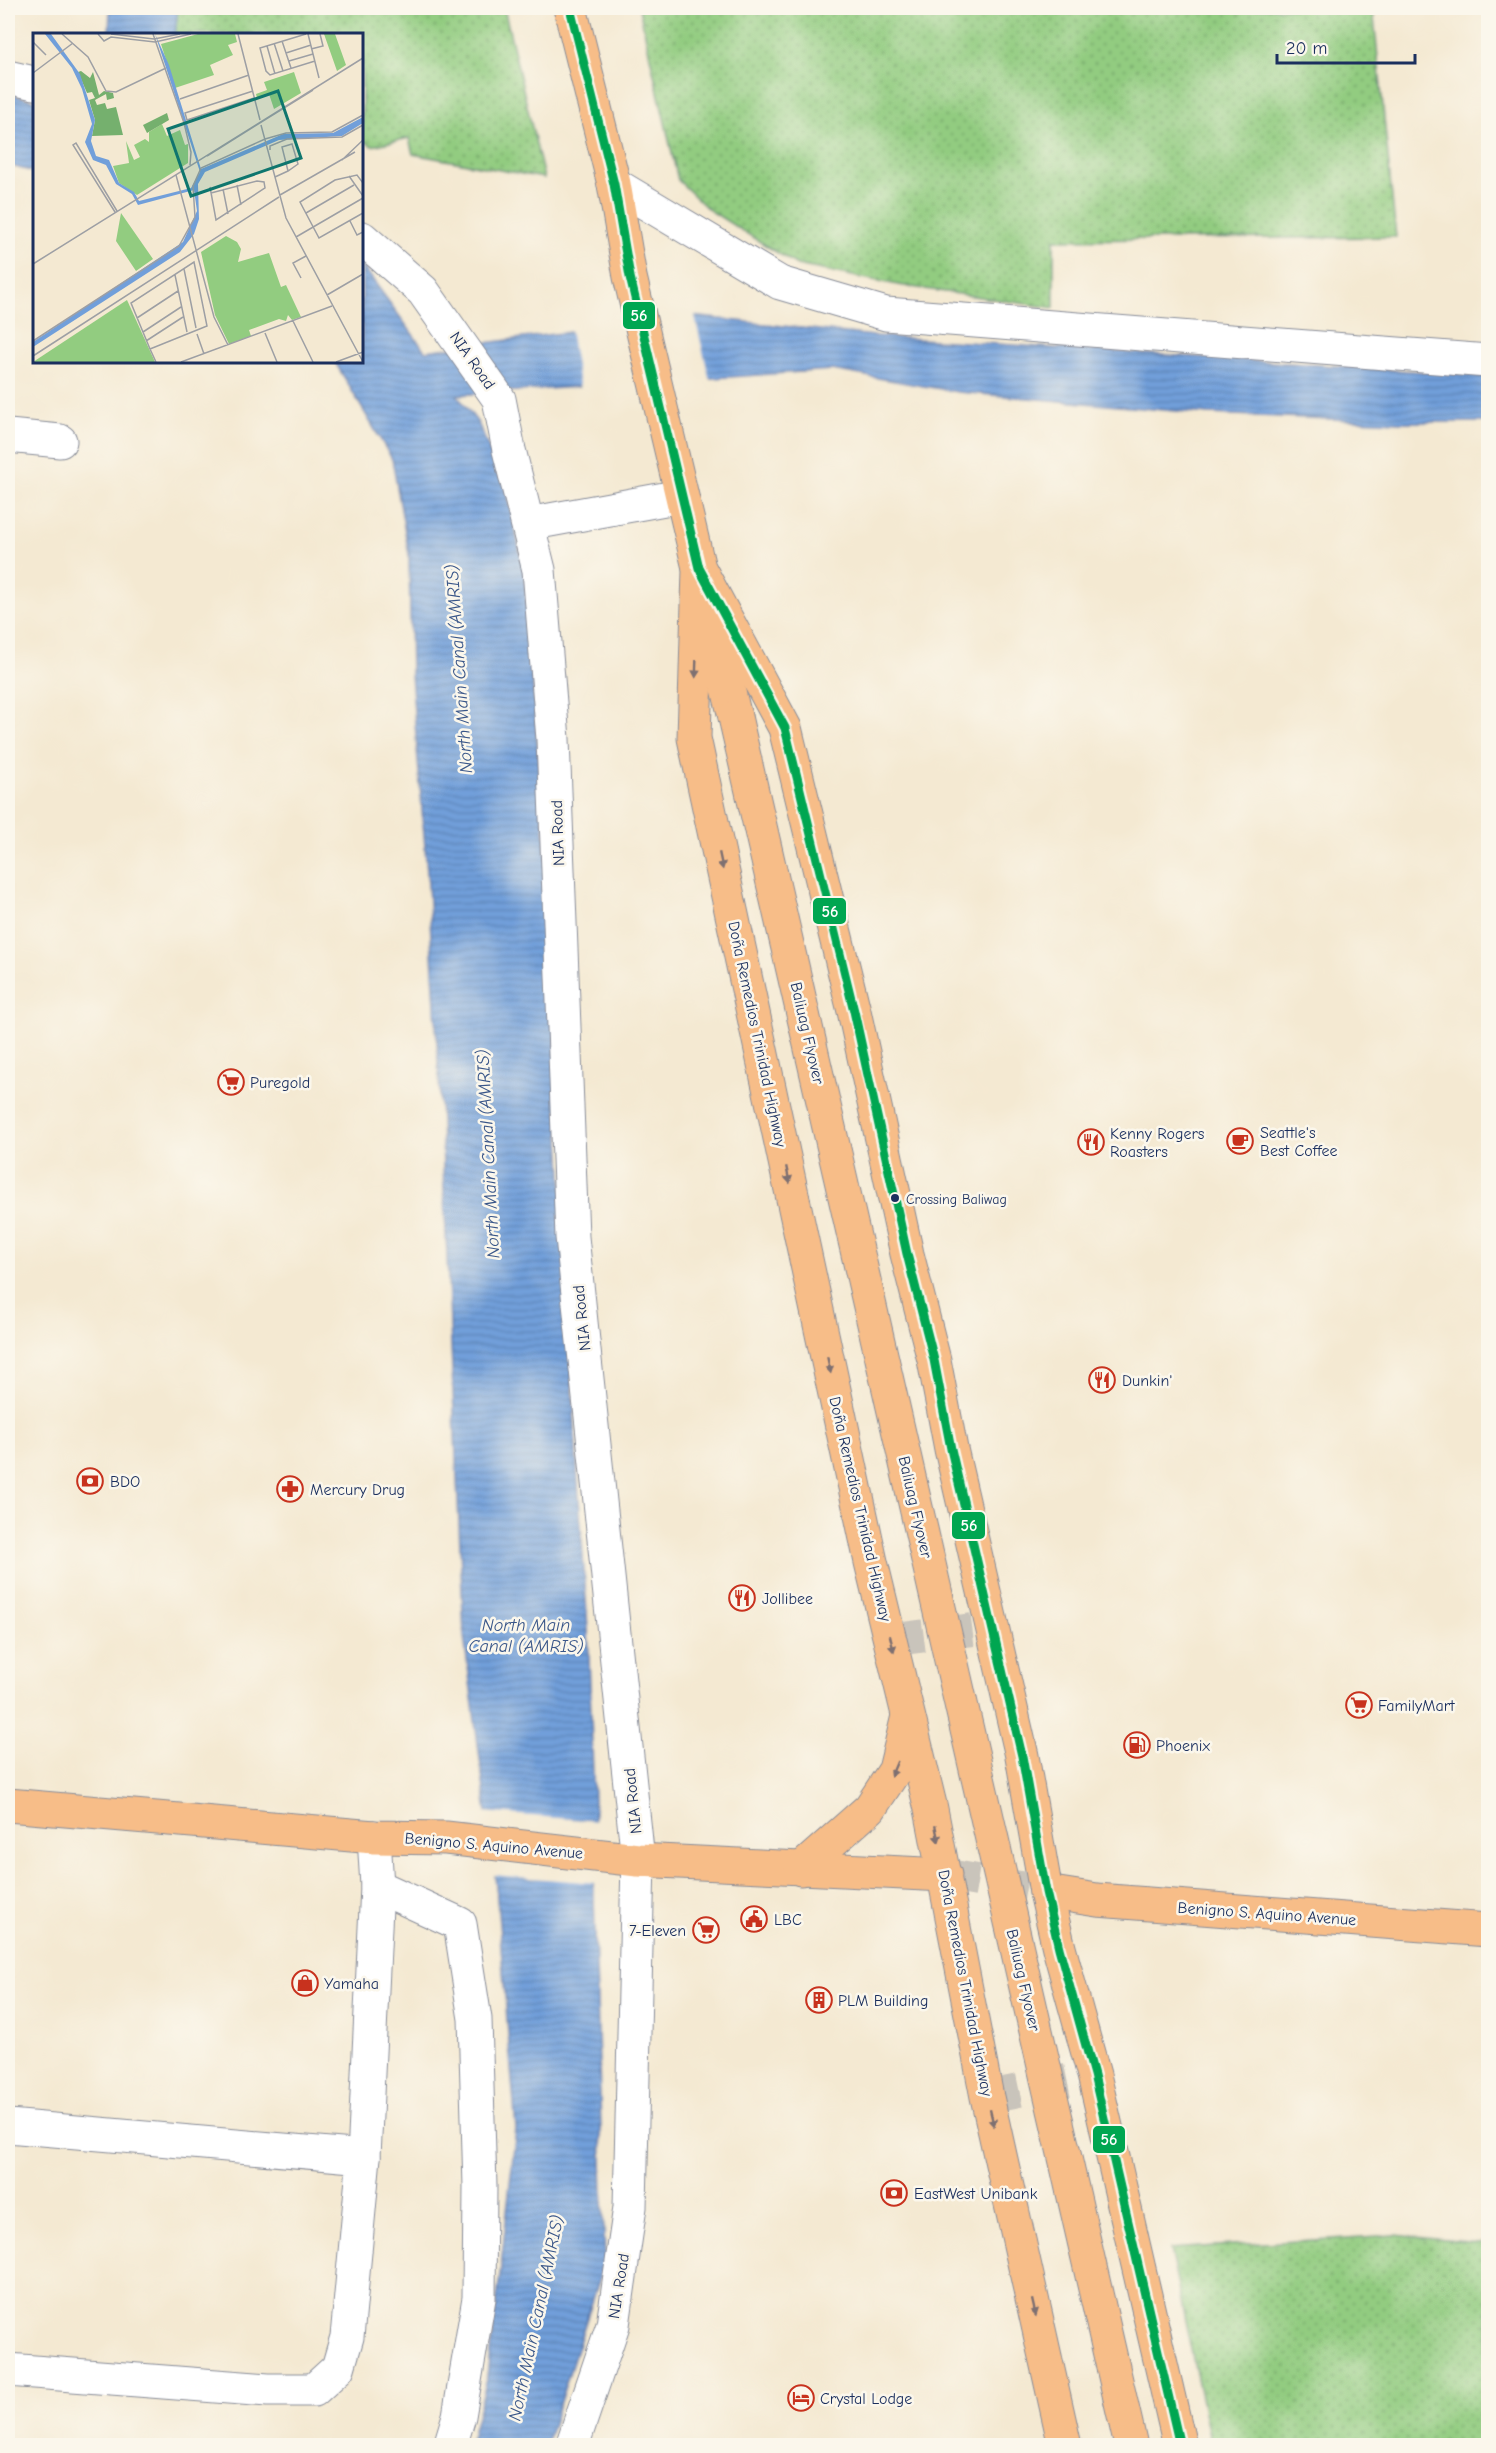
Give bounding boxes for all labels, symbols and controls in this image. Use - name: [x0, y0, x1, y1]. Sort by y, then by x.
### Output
- scale bar: [1277, 27, 1415, 65]
- inset map: [33, 33, 363, 363]
- text: 20 m: [1286, 38, 1327, 59]
- line badge: 56: [622, 301, 656, 330]
- text: 56: [631, 307, 647, 325]
- street label: NIA Road: [446, 328, 498, 393]
- water label: North Main Canal (AMRIS): [442, 564, 477, 774]
- one-way arrow: [692, 659, 701, 678]
- street label: NIA Road: [548, 800, 568, 866]
- one-way arrow: [717, 851, 726, 870]
- line badge: 56: [812, 897, 847, 925]
- text: 56: [822, 903, 838, 921]
- street label: Doña Remedios Trinidad Highway: [724, 920, 790, 1150]
- street label: Baliuag Flyover: [787, 980, 828, 1087]
- water label: North Main Canal (AMRIS): [473, 1049, 504, 1259]
- supermarket icon: Puregold: [216, 1067, 246, 1097]
- place label: Puregold: [250, 1074, 310, 1092]
- place label: Seattle's Best Coffee: [1260, 1124, 1337, 1160]
- place label: Kenny Rogers Roasters: [1110, 1125, 1205, 1161]
- cafe icon: Seattle's Best Coffee: [1225, 1126, 1255, 1156]
- restaurant icon: Kenny Rogers Roasters: [1076, 1127, 1106, 1157]
- one-way arrow: [784, 1165, 793, 1184]
- place label: Crossing Baliwag: [906, 1191, 1007, 1208]
- marker: Crossing Baliwag: [889, 1192, 901, 1204]
- street label: NIA Road: [570, 1284, 594, 1352]
- one-way arrow: [824, 1356, 834, 1375]
- restaurant icon: Dunkin': [1087, 1365, 1117, 1395]
- place label: Dunkin': [1122, 1372, 1172, 1390]
- street label: Doña Remedios Trinidad Highway: [825, 1395, 895, 1624]
- street label: Baliuag Flyover: [895, 1454, 936, 1561]
- bank icon: BDO: [75, 1466, 105, 1496]
- place label: BDO: [110, 1473, 140, 1491]
- pharmacy icon: Mercury Drug: [275, 1474, 305, 1504]
- place label: Mercury Drug: [310, 1481, 405, 1499]
- line badge: 56: [951, 1511, 986, 1540]
- text: 56: [961, 1517, 977, 1535]
- restaurant icon: Jollibee: [727, 1583, 757, 1613]
- place label: Jollibee: [762, 1590, 813, 1608]
- water label: North Main Canal (AMRIS): [468, 1615, 584, 1657]
- one-way arrow: [887, 1635, 897, 1654]
- supermarket icon: FamilyMart: [1344, 1690, 1374, 1720]
- place label: FamilyMart: [1378, 1697, 1455, 1715]
- fuel station icon: Phoenix: [1122, 1730, 1152, 1760]
- place label: Phoenix: [1156, 1737, 1210, 1755]
- one-way arrow: [889, 1761, 899, 1779]
- street label: NIA Road: [621, 1767, 645, 1835]
- one-way arrow: [932, 1825, 942, 1844]
- street label: Benigno S. Aquino Avenue: [404, 1829, 584, 1863]
- street label: Doña Remedios Trinidad Highway: [934, 1868, 996, 2099]
- street label: Benigno S. Aquino Avenue: [1177, 1899, 1357, 1929]
- public building icon: LBC: [739, 1904, 769, 1934]
- place label: LBC: [774, 1911, 802, 1929]
- supermarket icon: 7-Eleven: [691, 1915, 721, 1945]
- place label: 7-Eleven: [629, 1922, 686, 1940]
- street label: Baliuag Flyover: [1003, 1927, 1044, 2034]
- shop icon: Yamaha: [290, 1968, 320, 1998]
- place label: Yamaha: [324, 1975, 379, 1993]
- building icon: PLM Building: [804, 1985, 834, 2015]
- place label: PLM Building: [838, 1992, 928, 2010]
- one-way arrow: [988, 2109, 997, 2128]
- line badge: 56: [1092, 2125, 1126, 2154]
- text: 56: [1101, 2131, 1117, 2149]
- bank icon: EastWest Unibank: [879, 2178, 909, 2208]
- place label: EastWest Unibank: [914, 2185, 1038, 2203]
- water label: North Main Canal (AMRIS): [504, 2213, 569, 2423]
- street label: NIA Road: [605, 2252, 633, 2320]
- one-way arrow: [1030, 2299, 1040, 2317]
- hotel icon: Crystal Lodge: [786, 2383, 816, 2413]
- place label: Crystal Lodge: [820, 2390, 912, 2408]

